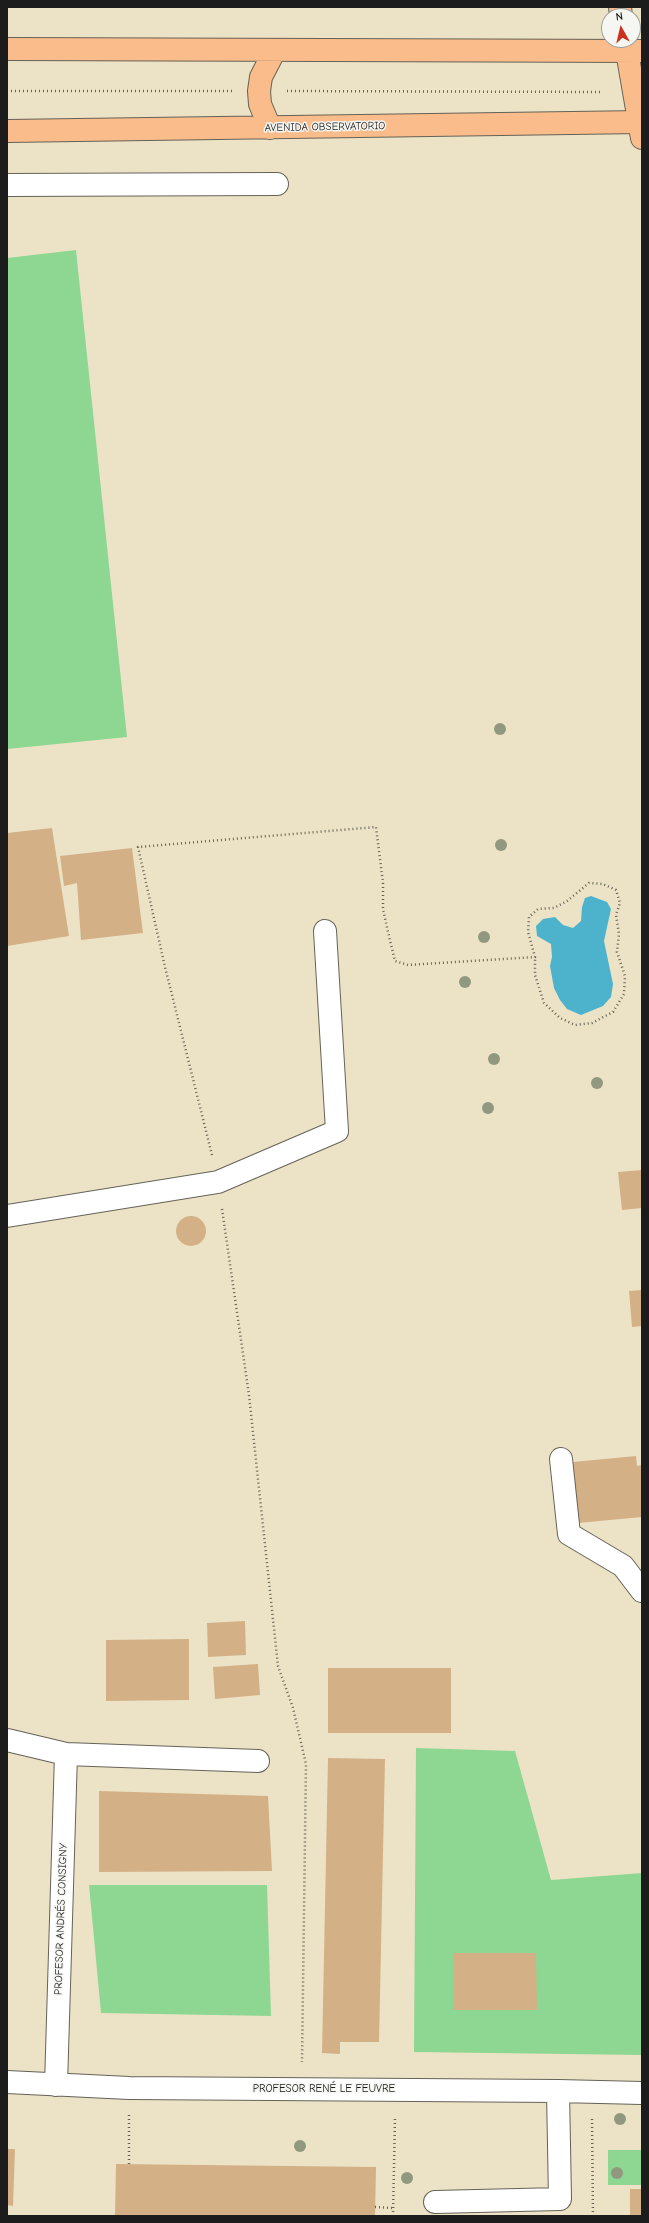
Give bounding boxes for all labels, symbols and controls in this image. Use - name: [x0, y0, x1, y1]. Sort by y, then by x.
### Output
- north arrow: [601, 8, 641, 48]
- text: N: [615, 10, 624, 24]
- street label: AVENIDA OBSERVATORIO: [265, 119, 385, 135]
- street label: PROFESOR ANDRÉS CONSIGNY: [52, 1843, 70, 1995]
- street label: PROFESOR RENÉ LE FEUVRE: [253, 2082, 395, 2096]

